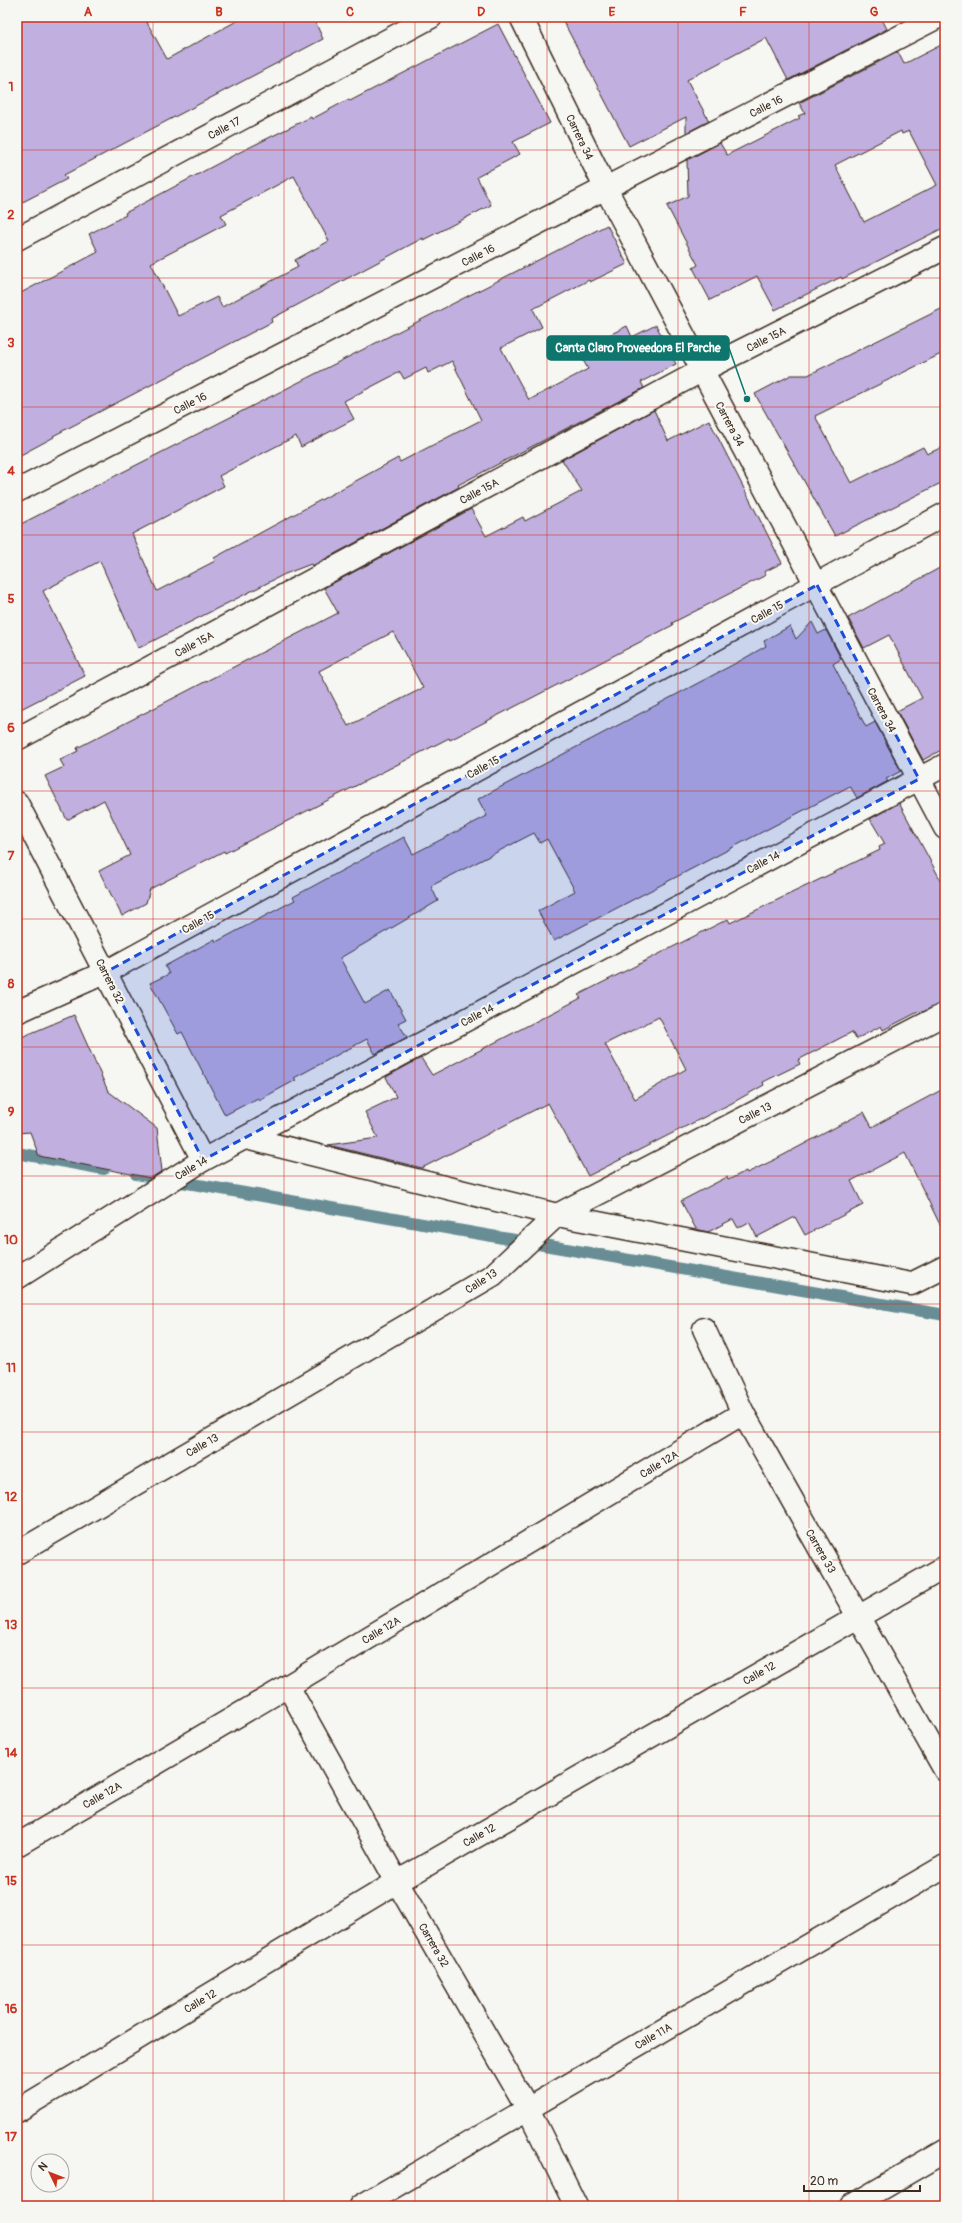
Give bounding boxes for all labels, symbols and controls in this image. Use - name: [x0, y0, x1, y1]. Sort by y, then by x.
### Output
- text: A: [84, 4, 93, 20]
- text: B: [215, 4, 223, 20]
- text: C: [346, 4, 354, 20]
- text: D: [477, 4, 485, 20]
- text: E: [609, 4, 616, 20]
- text: F: [739, 4, 747, 20]
- text: G: [870, 4, 879, 20]
- text: 1: [8, 79, 14, 95]
- street label: Calle 16: [747, 93, 785, 120]
- street label: Carrera 34: [563, 112, 596, 163]
- street label: Calle 17: [206, 114, 243, 142]
- text: 2: [7, 207, 15, 223]
- street label: Calle 16: [459, 242, 497, 269]
- street label: Calle 15A: [744, 324, 788, 355]
- text: 3: [7, 335, 15, 351]
- callout: Canta Claro Proveedora El Parche: [547, 336, 729, 360]
- text: Canta Claro Proveedora El Parche: [555, 341, 722, 356]
- street label: Calle 16: [171, 390, 209, 417]
- street label: Carrera 34: [712, 400, 747, 449]
- text: 4: [7, 463, 15, 479]
- street label: Calle 15A: [457, 476, 501, 507]
- text: 5: [7, 591, 15, 607]
- street label: Calle 15: [749, 598, 786, 627]
- street label: Calle 15A: [172, 629, 216, 660]
- street label: Carrera 34: [864, 686, 899, 735]
- text: 6: [7, 720, 15, 736]
- street label: Calle 15: [465, 753, 502, 782]
- text: 7: [8, 848, 15, 864]
- street label: Calle 14: [744, 848, 783, 877]
- street label: Calle 15: [180, 908, 217, 937]
- street label: Carrera 32: [93, 957, 126, 1006]
- text: 8: [8, 976, 15, 992]
- street label: Calle 14: [458, 1001, 497, 1030]
- street label: Calle 13: [737, 1100, 774, 1127]
- text: 9: [8, 1104, 15, 1120]
- street label: Calle 14: [173, 1153, 210, 1183]
- text: 10: [4, 1232, 18, 1248]
- street label: Calle 13: [463, 1266, 500, 1297]
- text: 11: [6, 1360, 16, 1376]
- street label: Calle 13: [184, 1431, 221, 1460]
- street label: Calle 12A: [638, 1448, 681, 1481]
- text: 12: [5, 1489, 17, 1505]
- street label: Carrera 33: [803, 1527, 838, 1576]
- street label: Calle 12A: [360, 1614, 403, 1647]
- text: 13: [5, 1617, 17, 1633]
- street label: Calle 12: [741, 1659, 778, 1688]
- text: 14: [5, 1745, 18, 1761]
- street label: Calle 12A: [81, 1779, 124, 1812]
- street label: Calle 12: [461, 1821, 498, 1850]
- text: 15: [5, 1873, 17, 1889]
- street label: Carrera 32: [416, 1921, 451, 1970]
- street label: Calle 12: [182, 1987, 219, 2016]
- text: 16: [5, 2001, 18, 2017]
- street label: Calle 11A: [632, 2021, 674, 2052]
- text: 17: [5, 2129, 17, 2145]
- north arrow: [30, 2153, 70, 2193]
- text: N: [36, 2159, 51, 2174]
- scale bar: [804, 2167, 920, 2193]
- text: 20 m: [810, 2174, 839, 2189]

